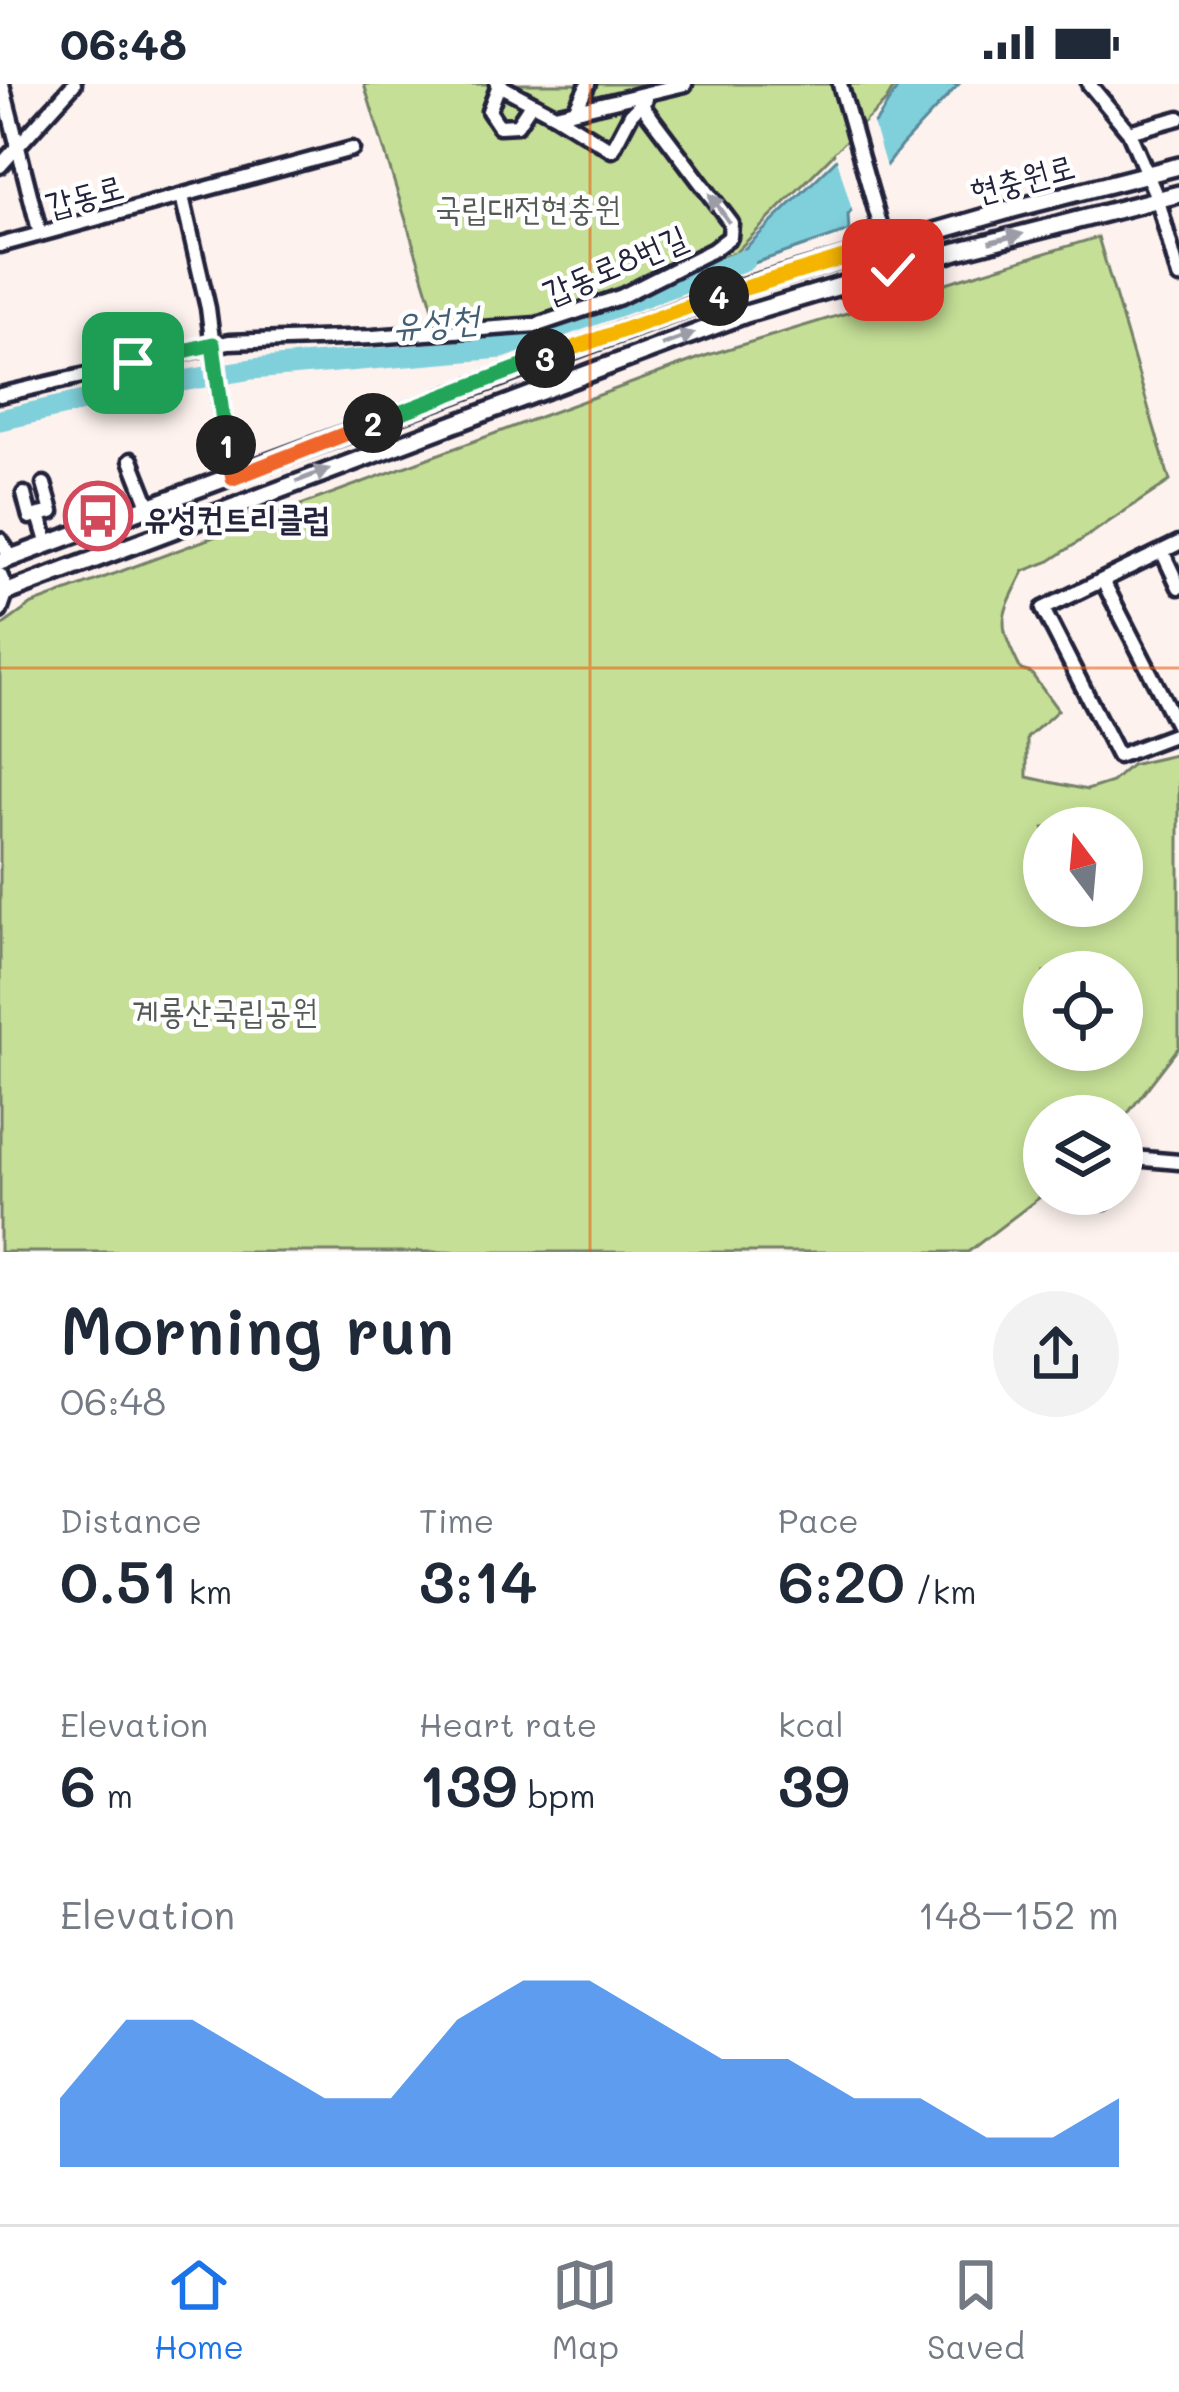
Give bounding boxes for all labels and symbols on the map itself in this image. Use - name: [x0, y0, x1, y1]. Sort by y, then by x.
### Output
- street label: 현충원로: [965, 142, 1079, 212]
- street label: 갑동로: [40, 163, 128, 225]
- park label: 국립대전현충원: [435, 185, 621, 228]
- one-way arrow: [708, 192, 731, 224]
- street label: 갑동로8번길: [535, 213, 693, 313]
- pin: [842, 219, 944, 321]
- one-way arrow: [987, 228, 1024, 247]
- pin: 4: [689, 266, 749, 326]
- water label: 유성천: [390, 293, 483, 347]
- pin: [82, 312, 184, 414]
- pin: 3: [515, 328, 575, 388]
- one-way arrow: [661, 329, 697, 347]
- pin: 2: [343, 393, 403, 453]
- pin: 1: [196, 415, 256, 475]
- one-way arrow: [295, 464, 331, 483]
- bus stop icon: 유성컨트리클럽: [63, 481, 133, 551]
- place label: 유성컨트리클럽: [144, 495, 330, 538]
- north arrow: [1023, 807, 1143, 927]
- park label: 계룡산국립공원: [132, 988, 318, 1031]

